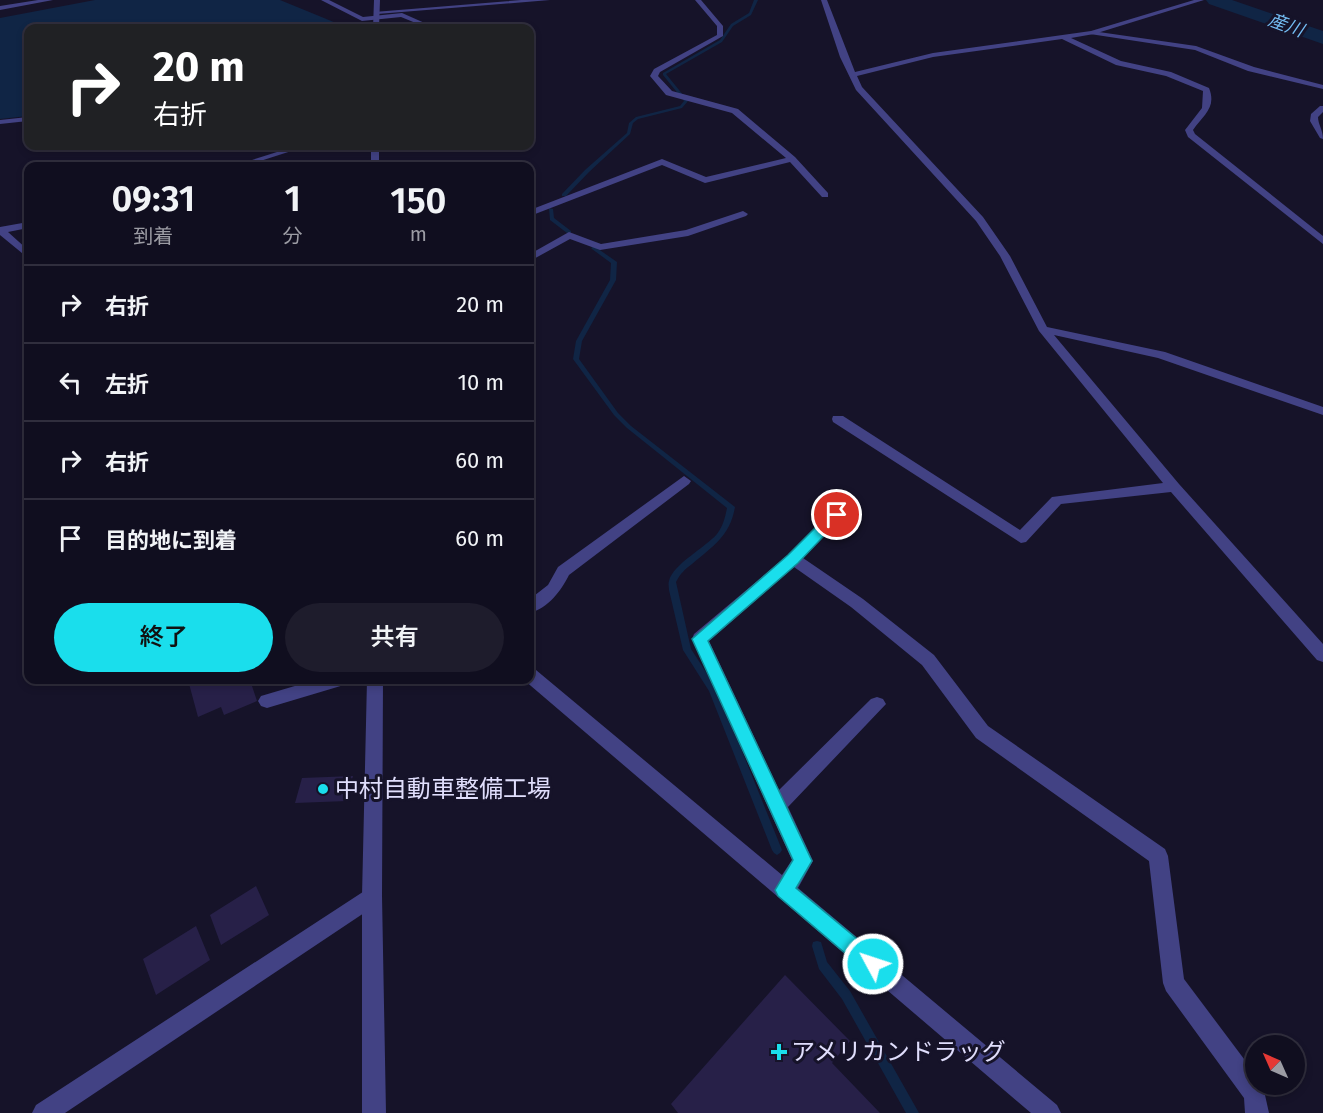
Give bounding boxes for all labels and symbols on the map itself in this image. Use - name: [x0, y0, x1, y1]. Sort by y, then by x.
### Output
- water label: 産川: [1265, 9, 1309, 42]
- pin: [811, 489, 862, 540]
- place label: 中村自動車整備工場: [335, 775, 551, 803]
- marker: 中村自動車整備工場: [316, 782, 330, 796]
- position arrow: [841, 932, 905, 996]
- north arrow: [1245, 1035, 1305, 1095]
- place label: アメリカンドラッグ: [791, 1038, 1006, 1066]
- marker: アメリカンドラッグ: [772, 1045, 786, 1059]

